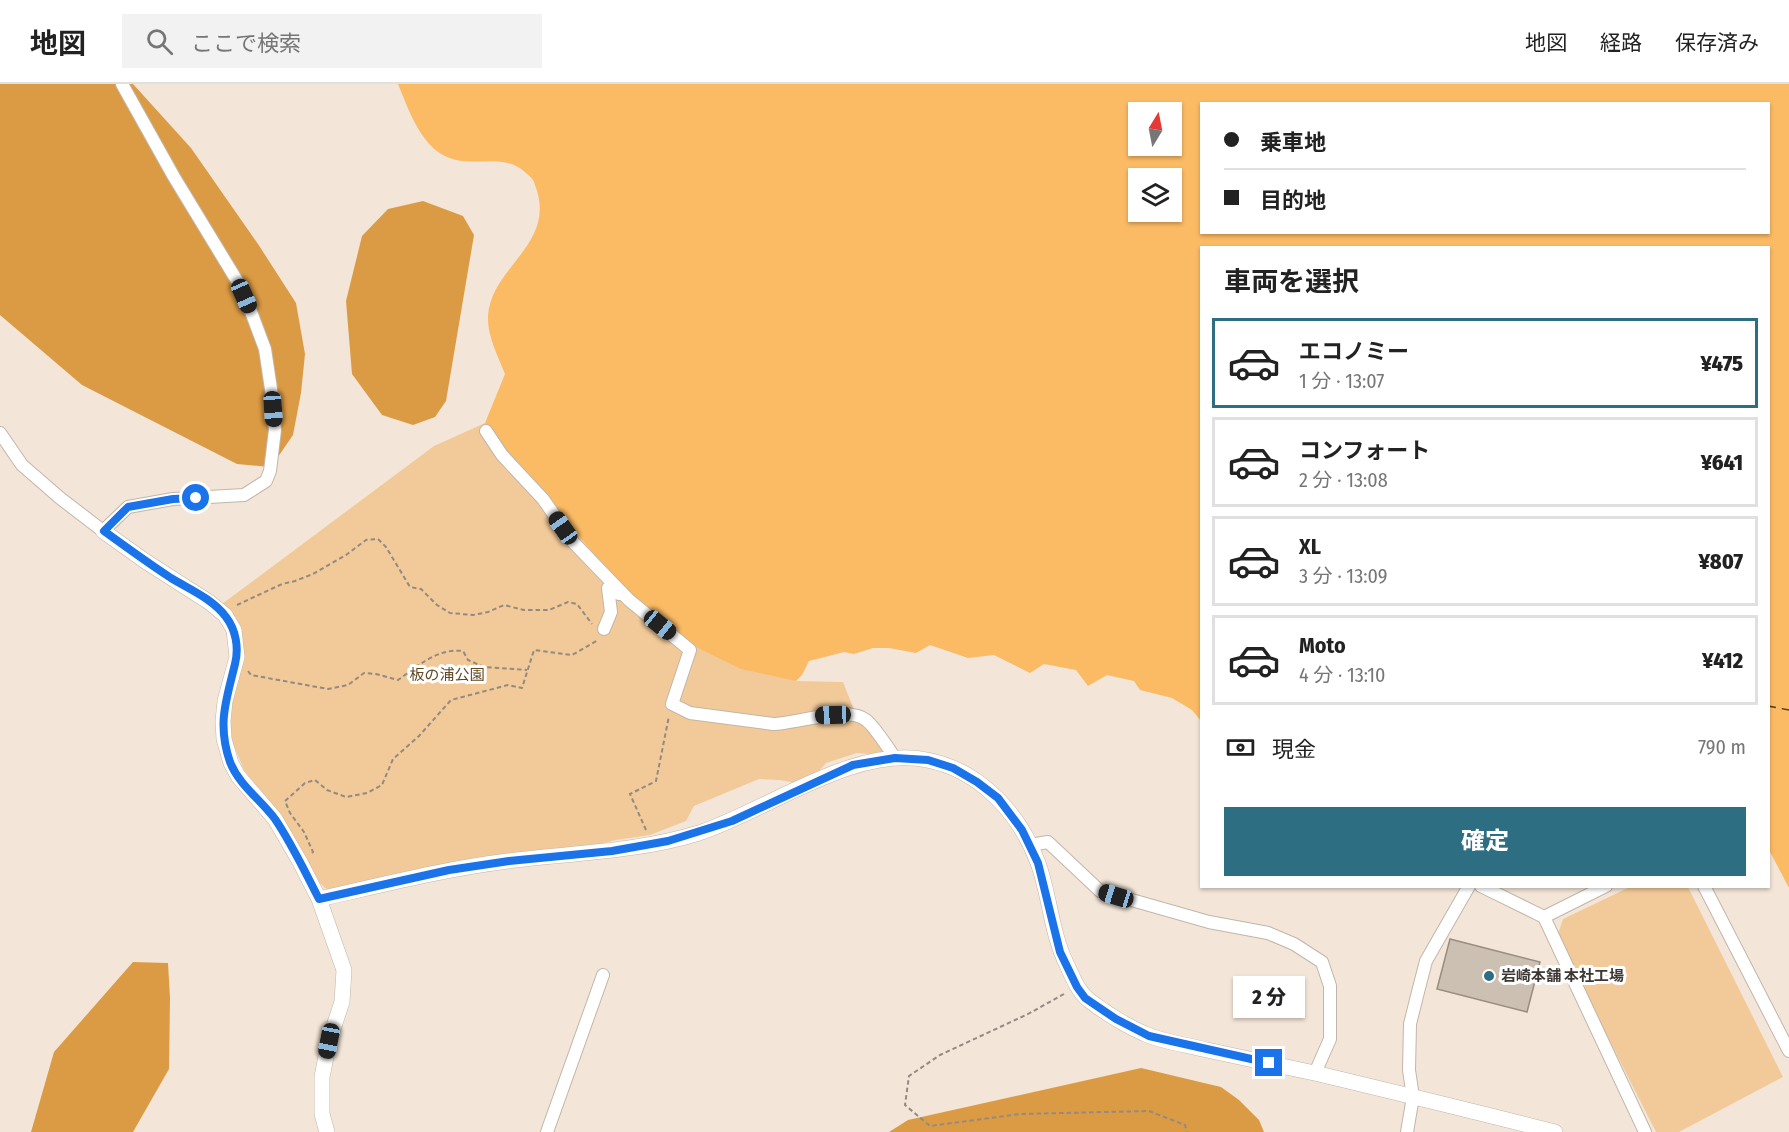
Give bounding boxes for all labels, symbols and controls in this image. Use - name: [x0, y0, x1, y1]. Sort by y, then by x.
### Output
- search box: [122, 14, 542, 68]
- icon: search: [143, 25, 176, 58]
- text: 地図: [30, 27, 86, 60]
- text: ここで検索: [191, 30, 301, 57]
- text: 地図: [1525, 30, 1567, 56]
- text: 経路: [1600, 30, 1642, 56]
- text: 保存済み: [1675, 30, 1759, 56]
- north arrow: [1128, 102, 1182, 156]
- map controls: [1128, 102, 1182, 222]
- text: 乗車地: [1260, 129, 1326, 156]
- button: layers: [1128, 168, 1182, 222]
- text: 目的地: [1260, 187, 1326, 214]
- text: 車両を選択: [1224, 266, 1359, 298]
- car: [228, 276, 260, 316]
- icon: car: [1227, 336, 1281, 390]
- text: エコノミー: [1299, 338, 1409, 365]
- text: ¥475: [1700, 350, 1743, 377]
- text: 1 分 · 13:07: [1299, 369, 1384, 393]
- car: [263, 390, 283, 428]
- icon: car: [1227, 435, 1281, 489]
- text: コンフォート: [1299, 437, 1430, 464]
- text: ¥641: [1701, 449, 1743, 476]
- text: 2 分 · 13:08: [1299, 468, 1388, 492]
- route start: [182, 484, 209, 511]
- car: [545, 508, 581, 548]
- text: XL: [1299, 533, 1321, 560]
- icon: car: [1227, 534, 1281, 588]
- text: ¥807: [1698, 548, 1743, 575]
- text: 3 分 · 13:09: [1299, 564, 1387, 588]
- car: [640, 607, 680, 643]
- text: Moto: [1299, 632, 1346, 659]
- icon: car: [1227, 633, 1281, 687]
- text: ¥412: [1702, 647, 1743, 674]
- text: 4 分 · 13:10: [1299, 663, 1385, 687]
- park label: 板の浦公園: [409, 666, 485, 684]
- car: [815, 705, 851, 725]
- icon: cash: [1224, 731, 1257, 764]
- text: 790 m: [1698, 735, 1746, 759]
- text: 現金: [1272, 736, 1316, 763]
- button: 確定: [1224, 807, 1746, 876]
- car: [1096, 882, 1136, 910]
- place label: 岩崎本舗 本社工場: [1501, 967, 1624, 985]
- marker: 岩崎本舗 本社工場: [1482, 969, 1496, 983]
- callout: 2 分: [1233, 976, 1305, 1018]
- text: 2 分: [1252, 985, 1286, 1009]
- car: [317, 1022, 341, 1060]
- route end: [1255, 1049, 1282, 1076]

